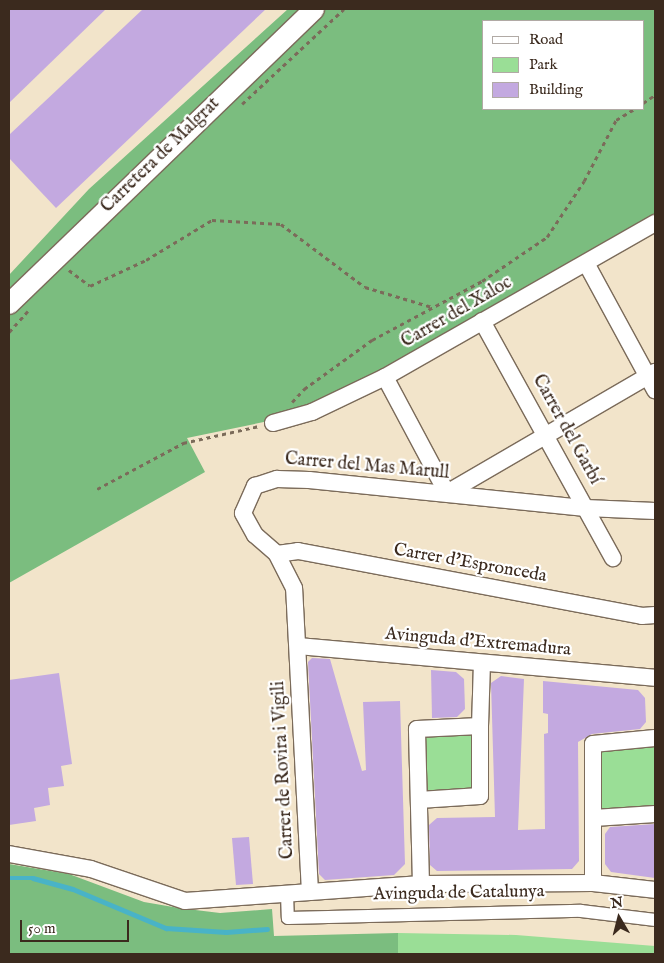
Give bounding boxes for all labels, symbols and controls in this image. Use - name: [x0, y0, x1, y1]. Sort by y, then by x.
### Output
- legend: [482, 20, 644, 110]
- text: Road: [529, 30, 563, 49]
- text: Park: [529, 55, 558, 74]
- text: Building: [529, 80, 583, 99]
- street label: Carretera de Malgrat: [97, 94, 225, 218]
- street label: Carrer del Xaloc: [398, 273, 516, 353]
- street label: Carrer del Garbí: [527, 371, 605, 489]
- street label: Carrer del Mas Marull: [284, 449, 450, 485]
- street label: Carrer d'Espronceda: [392, 540, 548, 588]
- street label: Avinguda d'Extremadura: [384, 624, 572, 662]
- street label: Carrer de Rovira i Vigili: [269, 680, 299, 860]
- street label: Avinguda de Catalunya: [373, 882, 545, 906]
- north arrow: [594, 893, 644, 943]
- text: N: [610, 893, 624, 913]
- scale bar: [22, 910, 131, 942]
- text: 50 m: [28, 919, 56, 938]

